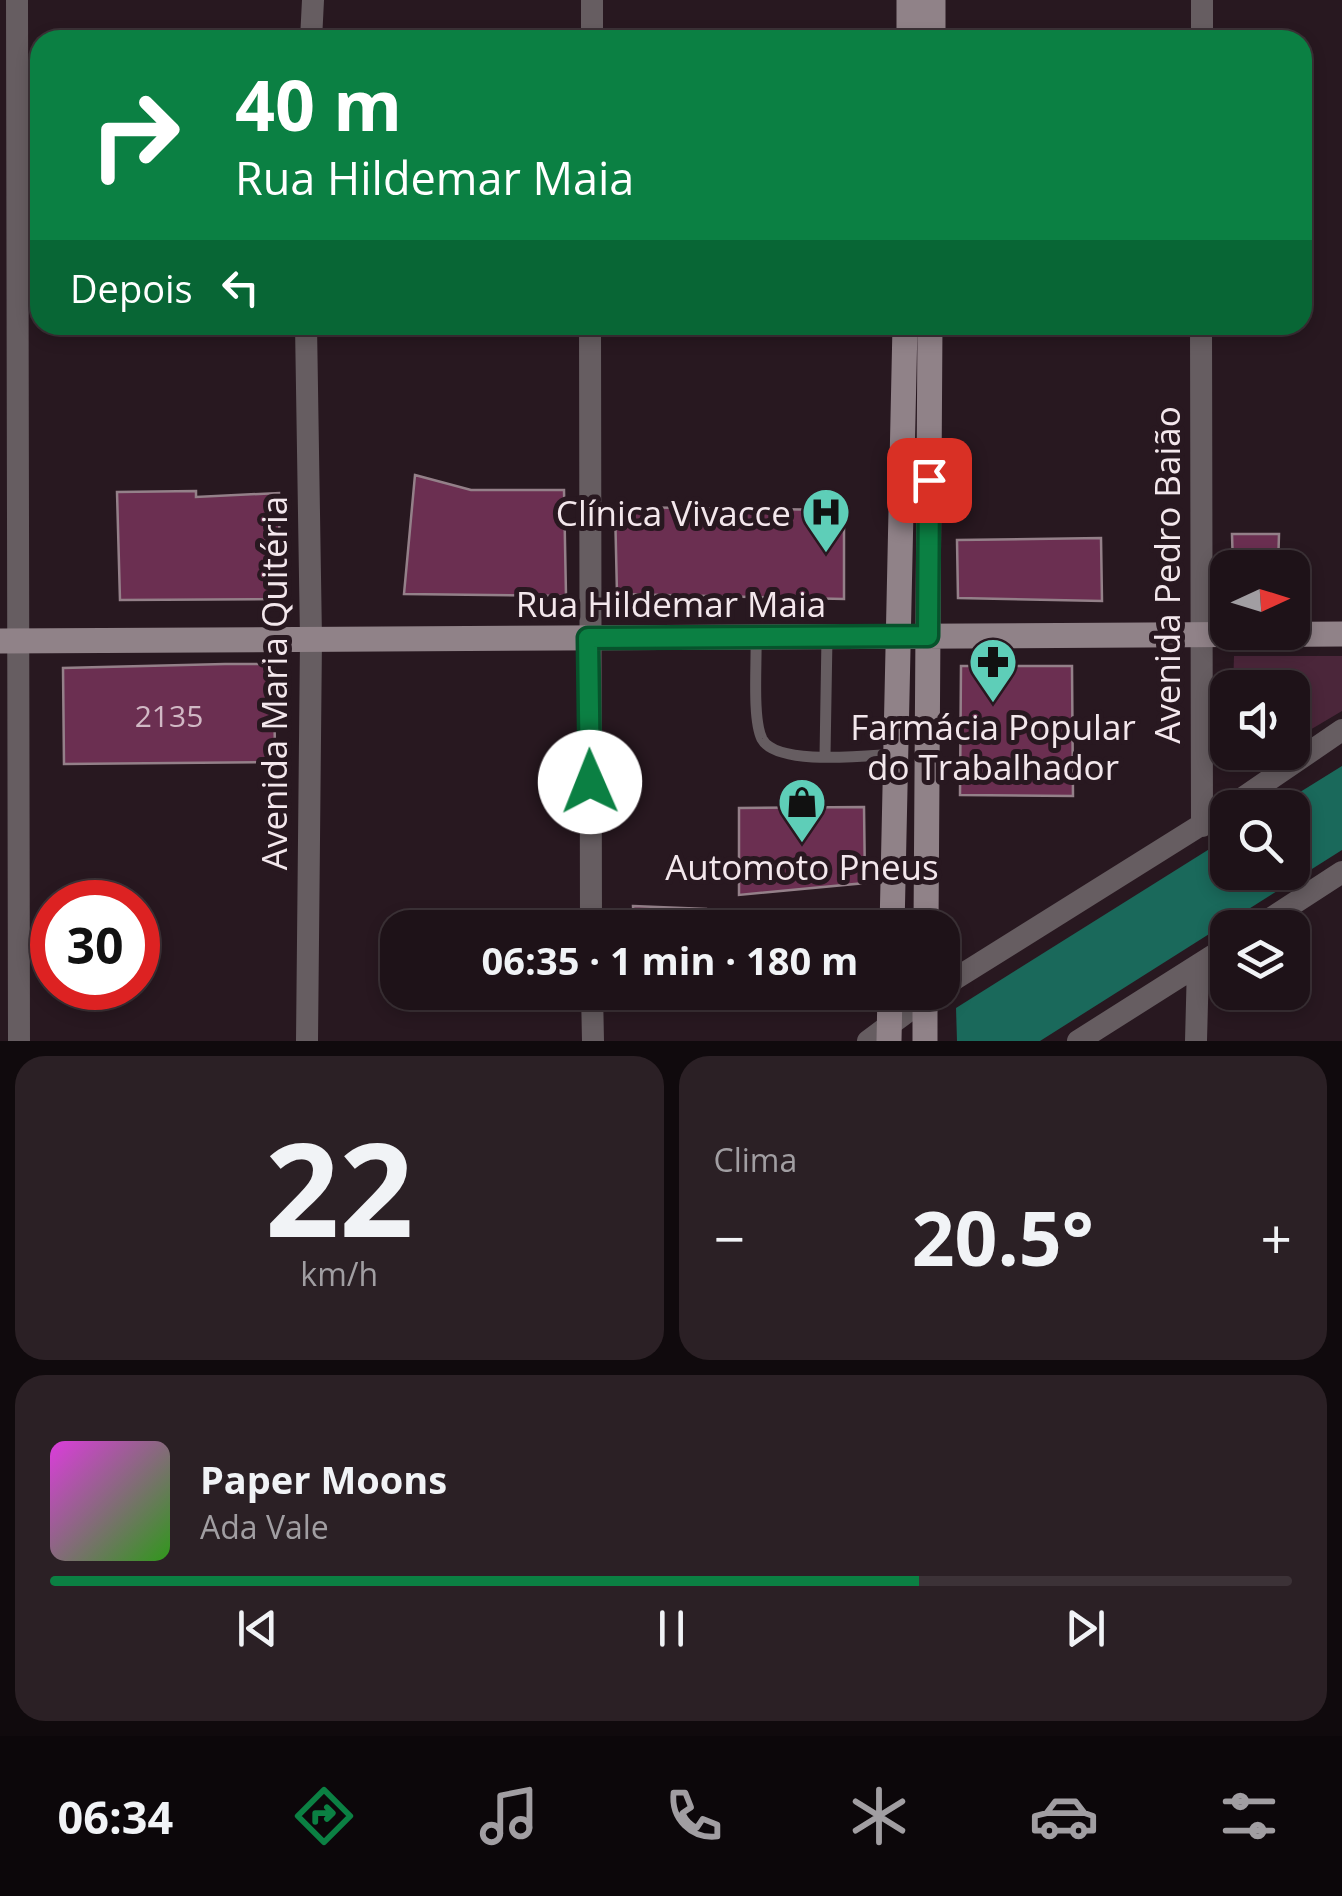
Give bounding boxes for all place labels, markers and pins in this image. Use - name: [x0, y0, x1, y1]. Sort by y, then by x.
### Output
- pin: [887, 438, 972, 523]
- hospital icon: Clínica Vivacce: [800, 486, 852, 554]
- place label: Clínica Vivacce: [556, 489, 791, 536]
- pharmacy icon: Farmácia Popular do Trabalhador: [967, 636, 1019, 704]
- place label: Farmácia Popular do Trabalhador: [850, 703, 1136, 790]
- shop icon: Automoto Pneus: [776, 776, 828, 844]
- place label: Automoto Pneus: [665, 843, 939, 890]

